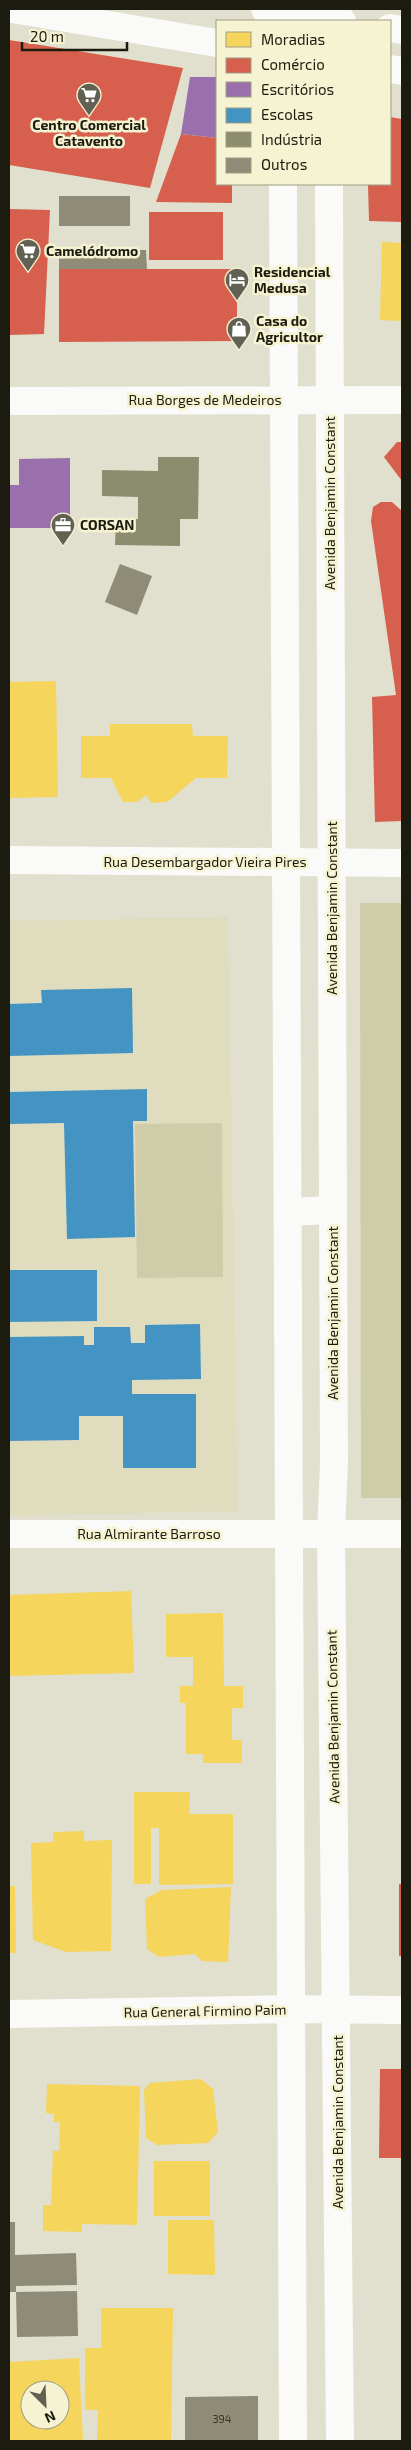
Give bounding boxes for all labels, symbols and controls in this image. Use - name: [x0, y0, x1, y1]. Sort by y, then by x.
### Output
- scale bar: [22, 20, 128, 52]
- legend: [216, 20, 391, 185]
- text: 20 m: [30, 27, 64, 45]
- text: Moradias: [261, 30, 325, 48]
- text: Comércio: [261, 55, 325, 73]
- text: Escritórios: [261, 80, 334, 98]
- supermarket icon: Centro Comercial Catavento: [76, 82, 102, 116]
- text: Escolas: [261, 105, 313, 123]
- place label: Centro Comercial Catavento: [32, 116, 146, 149]
- text: Indústria: [261, 130, 322, 148]
- text: Outros: [261, 155, 307, 173]
- supermarket icon: Camelódromo: [15, 238, 41, 272]
- place label: Camelódromo: [46, 242, 138, 259]
- place label: Residencial Medusa: [254, 263, 331, 296]
- hotel icon: Residencial Medusa: [224, 267, 250, 301]
- place label: Casa do Agricultor: [256, 312, 323, 345]
- shop icon: Casa do Agricultor: [226, 316, 252, 350]
- street label: Rua Borges de Medeiros: [128, 391, 282, 408]
- street label: Avenida Benjamin Constant: [321, 416, 338, 590]
- office icon: CORSAN: [50, 512, 76, 546]
- place label: CORSAN: [80, 516, 134, 533]
- street label: Avenida Benjamin Constant: [323, 821, 340, 995]
- street label: Rua Desembargador Vieira Pires: [103, 853, 307, 870]
- street label: Avenida Benjamin Constant: [324, 1226, 341, 1400]
- street label: Rua Almirante Barroso: [77, 1525, 221, 1542]
- street label: Avenida Benjamin Constant: [322, 1630, 343, 1804]
- street label: Rua General Firmino Paim: [123, 2001, 287, 2020]
- street label: Avenida Benjamin Constant: [329, 2035, 346, 2209]
- north arrow: [20, 2380, 70, 2430]
- text: N: [42, 2408, 59, 2427]
- house number: 394: [212, 2412, 232, 2425]

